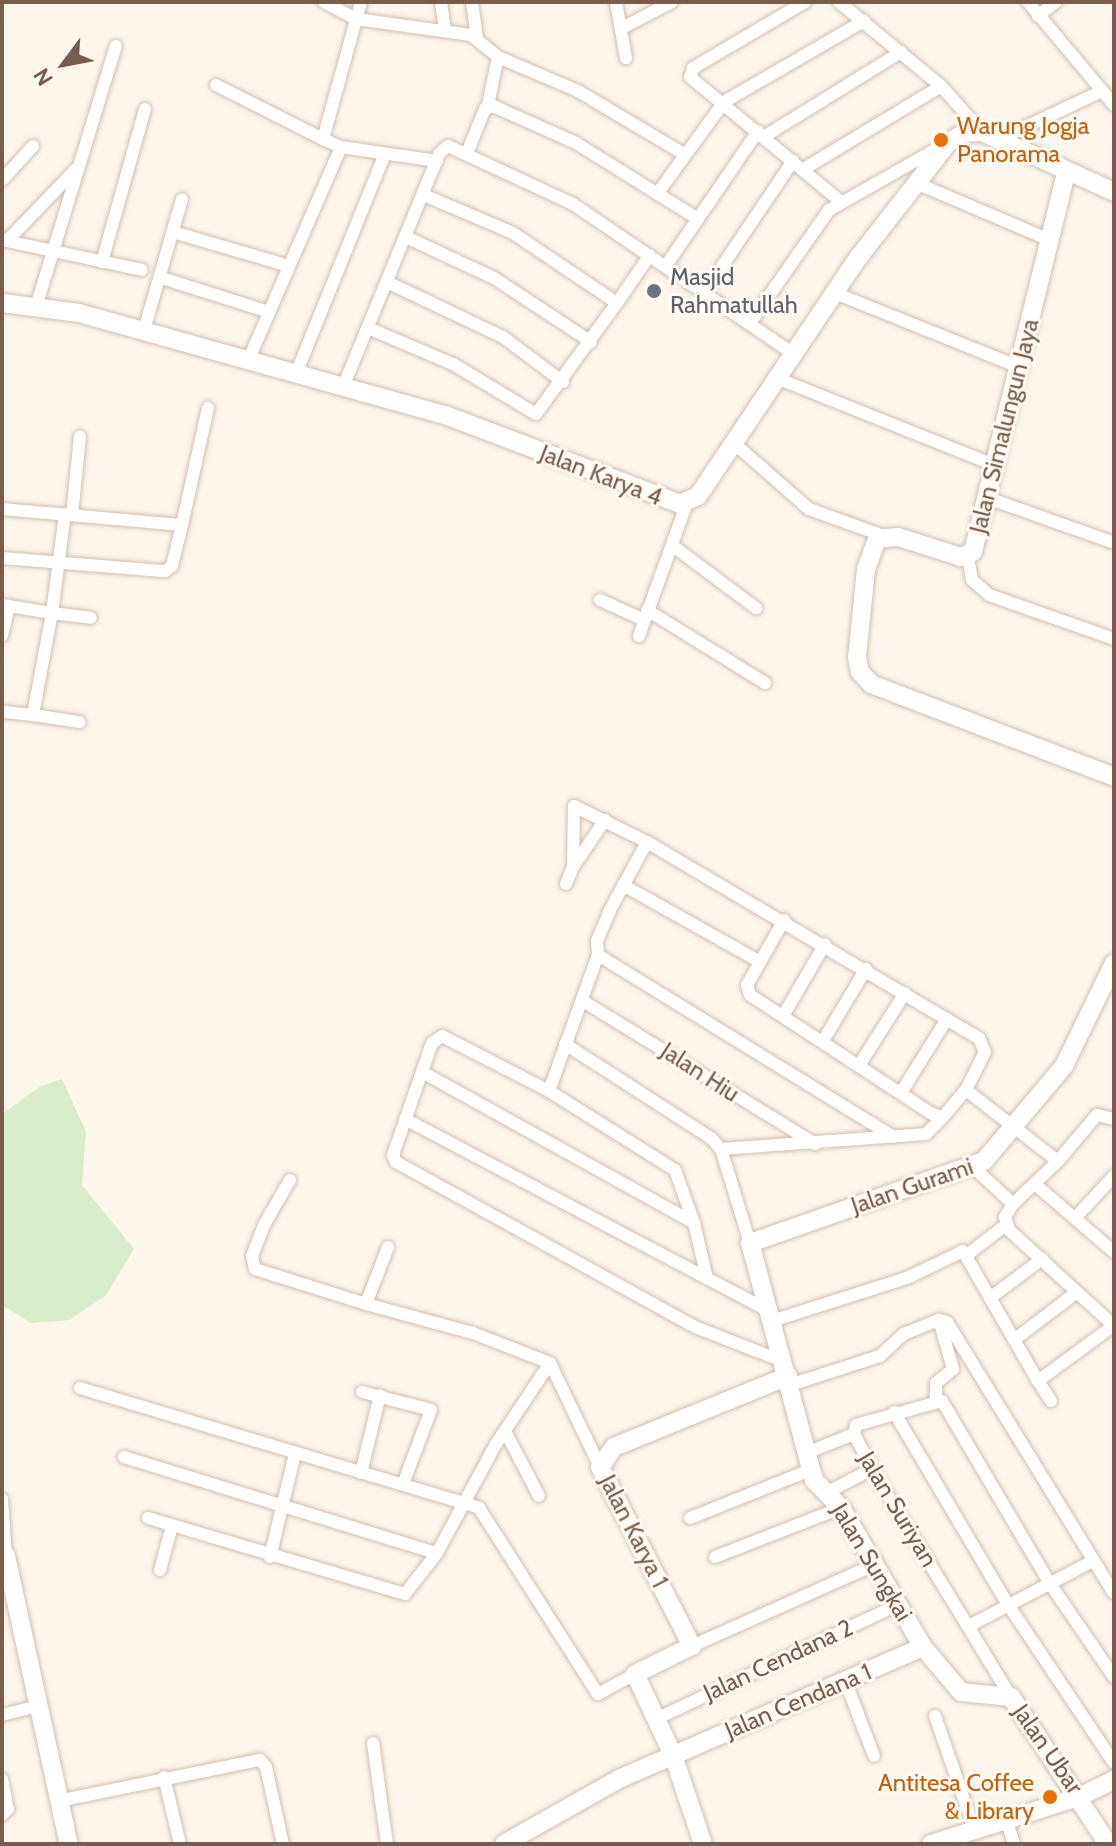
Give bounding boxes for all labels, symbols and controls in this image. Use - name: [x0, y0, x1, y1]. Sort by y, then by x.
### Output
- north arrow: [24, 24, 104, 104]
- text: N: [28, 63, 59, 91]
- place label: Warung Jogja Panorama: [957, 112, 1089, 168]
- marker: Warung Jogja Panorama: [932, 131, 950, 149]
- place label: Masjid Rahmatullah: [670, 263, 798, 319]
- marker: Masjid Rahmatullah: [645, 282, 663, 300]
- street label: Jalan Simalungun Jaya: [963, 316, 1045, 536]
- street label: Jalan Karya 4: [536, 438, 666, 512]
- street label: Jalan Hiu: [655, 1036, 745, 1108]
- street label: Jalan Gurami: [847, 1152, 977, 1220]
- street label: Jalan Suriyan: [852, 1446, 944, 1572]
- street label: Jalan Karya 1: [593, 1470, 675, 1592]
- street label: Jalan Sungkai: [826, 1498, 918, 1626]
- street label: Jalan Cendana 2: [699, 1613, 857, 1707]
- street label: Jalan Cendana 1: [720, 1657, 876, 1745]
- street label: Jalan Ubar: [1007, 1699, 1089, 1799]
- place label: Antitesa Coffee & Library: [878, 1769, 1034, 1825]
- marker: Antitesa Coffee & Library: [1041, 1788, 1059, 1806]

